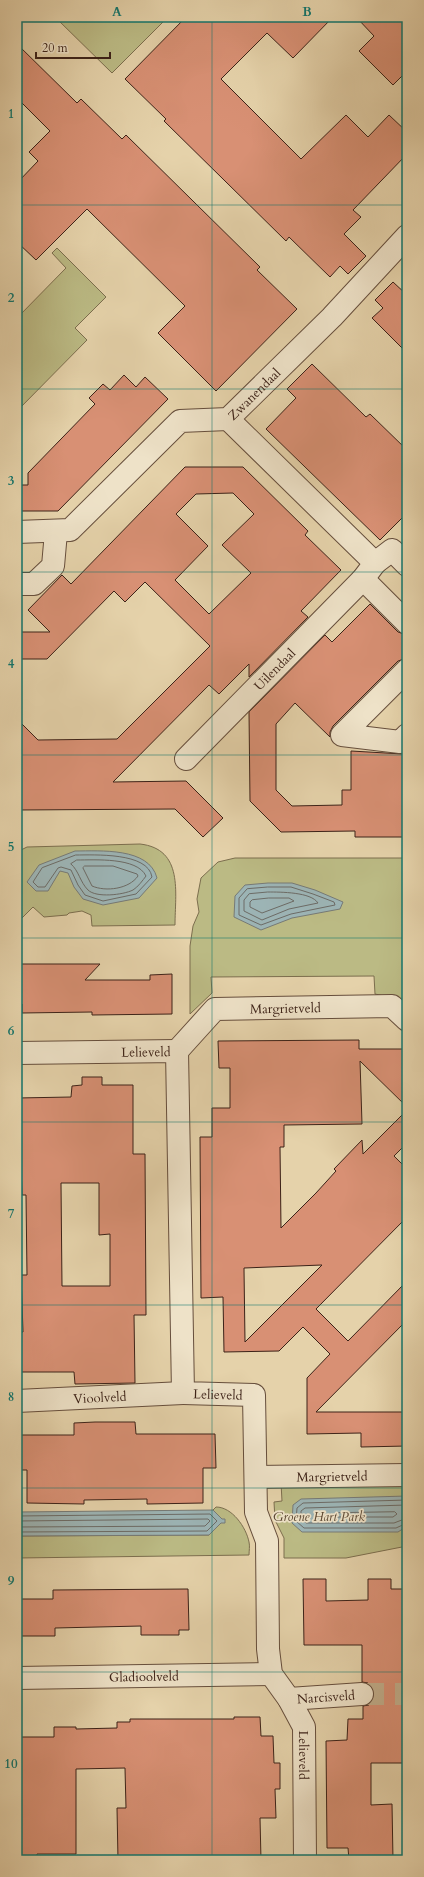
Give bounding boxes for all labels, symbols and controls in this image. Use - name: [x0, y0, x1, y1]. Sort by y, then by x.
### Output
- text: A: [112, 3, 122, 21]
- text: B: [302, 3, 312, 21]
- scale bar: [36, 34, 110, 60]
- text: 20 m: [42, 40, 69, 56]
- text: 1: [8, 105, 14, 123]
- text: 2: [8, 289, 15, 307]
- street label: Zwanendaal: [224, 364, 285, 425]
- text: 3: [8, 472, 15, 490]
- street label: Uilendaal: [250, 644, 300, 695]
- text: 4: [8, 655, 15, 673]
- text: 5: [8, 838, 14, 856]
- street label: Margrietveld: [250, 999, 321, 1018]
- text: 6: [8, 1022, 15, 1040]
- street label: Lelieveld: [121, 1043, 171, 1062]
- text: 7: [8, 1205, 15, 1223]
- street label: Lelieveld: [193, 1385, 243, 1405]
- text: 8: [8, 1388, 14, 1406]
- street label: Vioolveld: [73, 1388, 127, 1408]
- street label: Margrietveld: [296, 1468, 368, 1486]
- park label: Groene Hart Park: [273, 1508, 365, 1526]
- text: 9: [8, 1572, 15, 1590]
- street label: Gladioolveld: [109, 1667, 179, 1687]
- street label: Narcisveld: [296, 1686, 356, 1708]
- street label: Lelieveld: [294, 1730, 312, 1780]
- text: 10: [4, 1755, 18, 1773]

